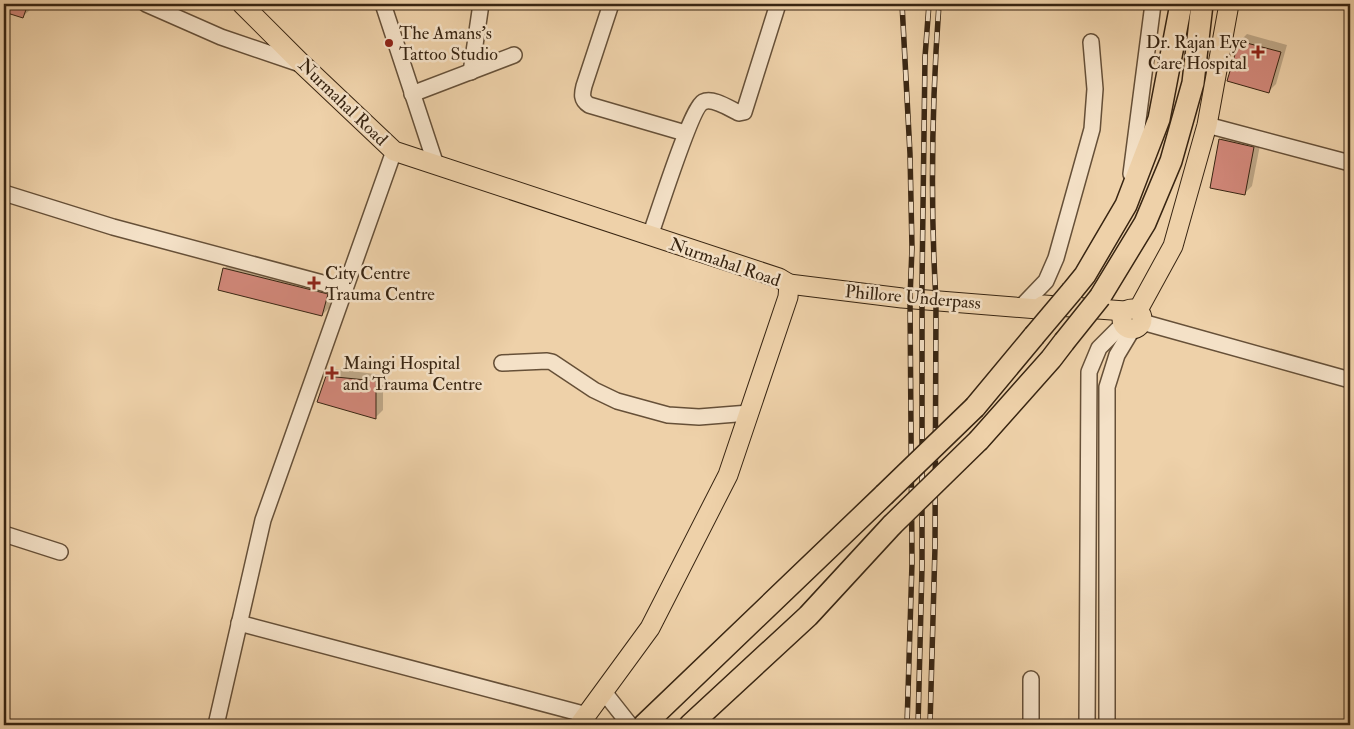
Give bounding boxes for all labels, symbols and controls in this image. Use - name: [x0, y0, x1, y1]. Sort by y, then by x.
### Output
- place label: The Amans's Tattoo Studio: [399, 22, 498, 66]
- place label: Dr. Rajan Eye Care Hospital: [1146, 31, 1247, 75]
- marker: The Amans's Tattoo Studio: [383, 37, 395, 49]
- marker: Dr. Rajan Eye Care Hospital: [1251, 45, 1265, 59]
- street label: Nurmahal Road: [293, 54, 392, 151]
- street label: Nurmahal Road: [666, 233, 784, 292]
- place label: City Centre Trauma Centre: [325, 262, 435, 306]
- marker: City Centre Trauma Centre: [307, 276, 321, 290]
- street label: Phillore Underpass: [844, 280, 982, 315]
- place label: Maingi Hospital and Trauma Centre: [343, 352, 483, 396]
- marker: Maingi Hospital and Trauma Centre: [325, 366, 339, 380]

